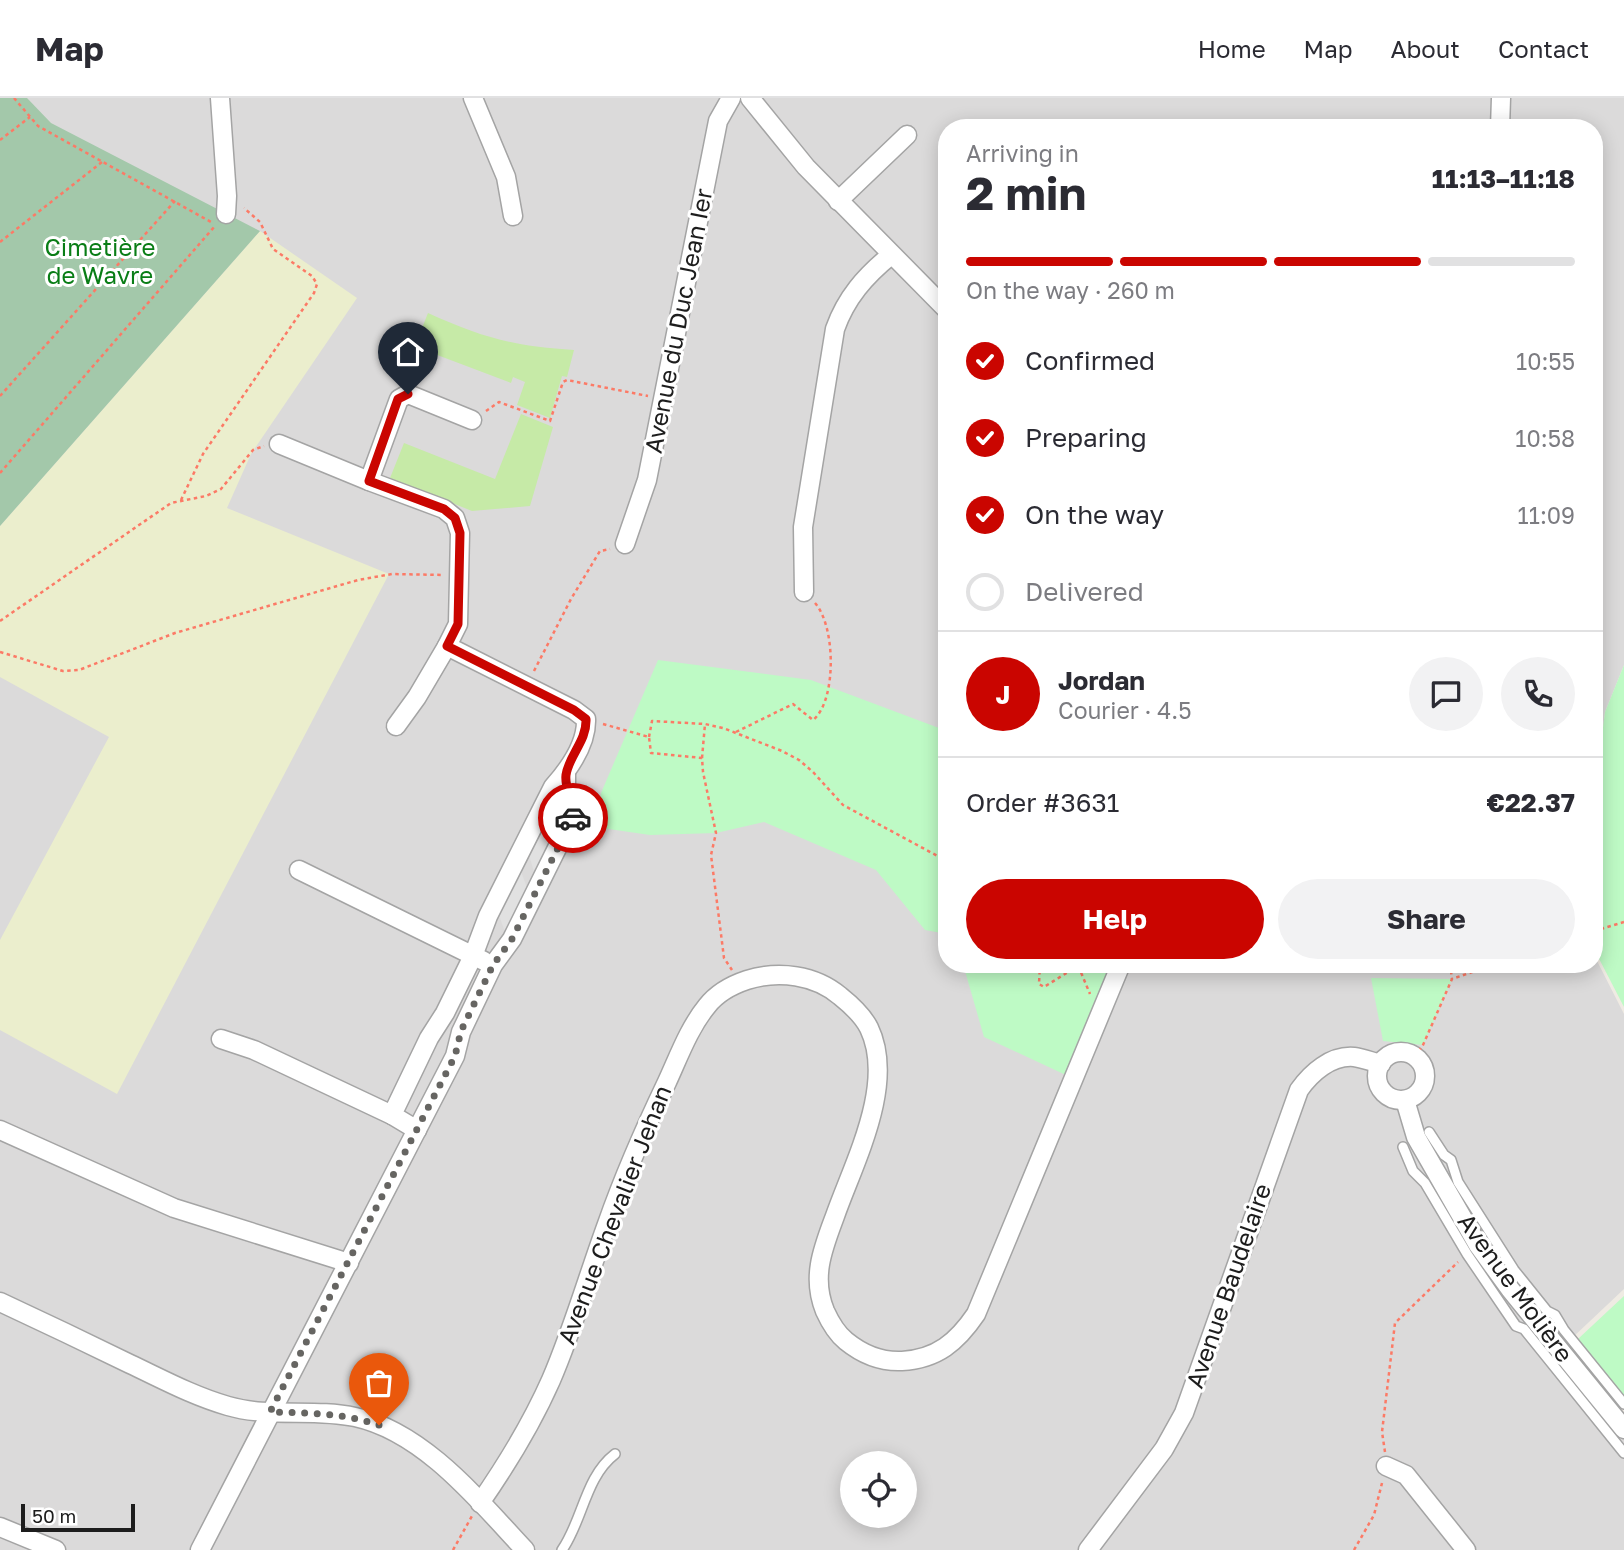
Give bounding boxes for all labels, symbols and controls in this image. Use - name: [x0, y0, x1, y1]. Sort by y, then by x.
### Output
- text: Map: [35, 29, 104, 68]
- text: Home: [1198, 34, 1266, 63]
- text: Map: [1304, 34, 1353, 63]
- text: About: [1391, 34, 1460, 63]
- text: Contact: [1498, 34, 1589, 63]
- text: Arriving in: [966, 139, 1079, 167]
- text: 11:13–11:18: [1432, 163, 1575, 194]
- text: 2 min: [966, 165, 1086, 220]
- street label: Avenue du Duc Jean Ier: [638, 186, 717, 455]
- park label: Cimetière de Wavre: [45, 232, 155, 289]
- text: On the way · 260 m: [966, 276, 1175, 304]
- pin: [378, 322, 438, 394]
- icon: home: [389, 333, 427, 371]
- icon: check: [966, 342, 1004, 380]
- text: Confirmed: [1025, 345, 1155, 376]
- text: 10:55: [1516, 347, 1575, 375]
- icon: check: [966, 419, 1004, 457]
- text: Preparing: [1025, 422, 1147, 453]
- text: 10:58: [1515, 424, 1575, 452]
- icon: check: [966, 496, 1004, 534]
- text: On the way: [1025, 499, 1164, 530]
- text: 11:09: [1518, 501, 1575, 529]
- text: Delivered: [1025, 576, 1144, 607]
- button: chat: [1409, 657, 1483, 731]
- button: phone: [1501, 657, 1575, 731]
- text: Jordan: [1058, 665, 1145, 696]
- text: J: [996, 679, 1010, 710]
- text: Courier · 4.5: [1058, 696, 1191, 724]
- courier: [538, 783, 608, 853]
- text: Order #3631: [966, 787, 1119, 818]
- text: €22.37: [1487, 787, 1575, 818]
- icon: car: [554, 799, 592, 837]
- button: Help: [966, 879, 1264, 959]
- button: Share: [1278, 879, 1575, 959]
- street label: Avenue Chevalier Jehan: [551, 1081, 676, 1348]
- street label: Avenue Baudelaire: [1179, 1179, 1276, 1392]
- street label: Avenue Molière: [1453, 1207, 1580, 1367]
- pin: [349, 1353, 409, 1425]
- icon: bag: [360, 1364, 398, 1402]
- map controls: [840, 1451, 917, 1528]
- button: locate: [840, 1451, 917, 1528]
- scale bar: [21, 1501, 135, 1533]
- text: 50 m: [32, 1504, 76, 1527]

